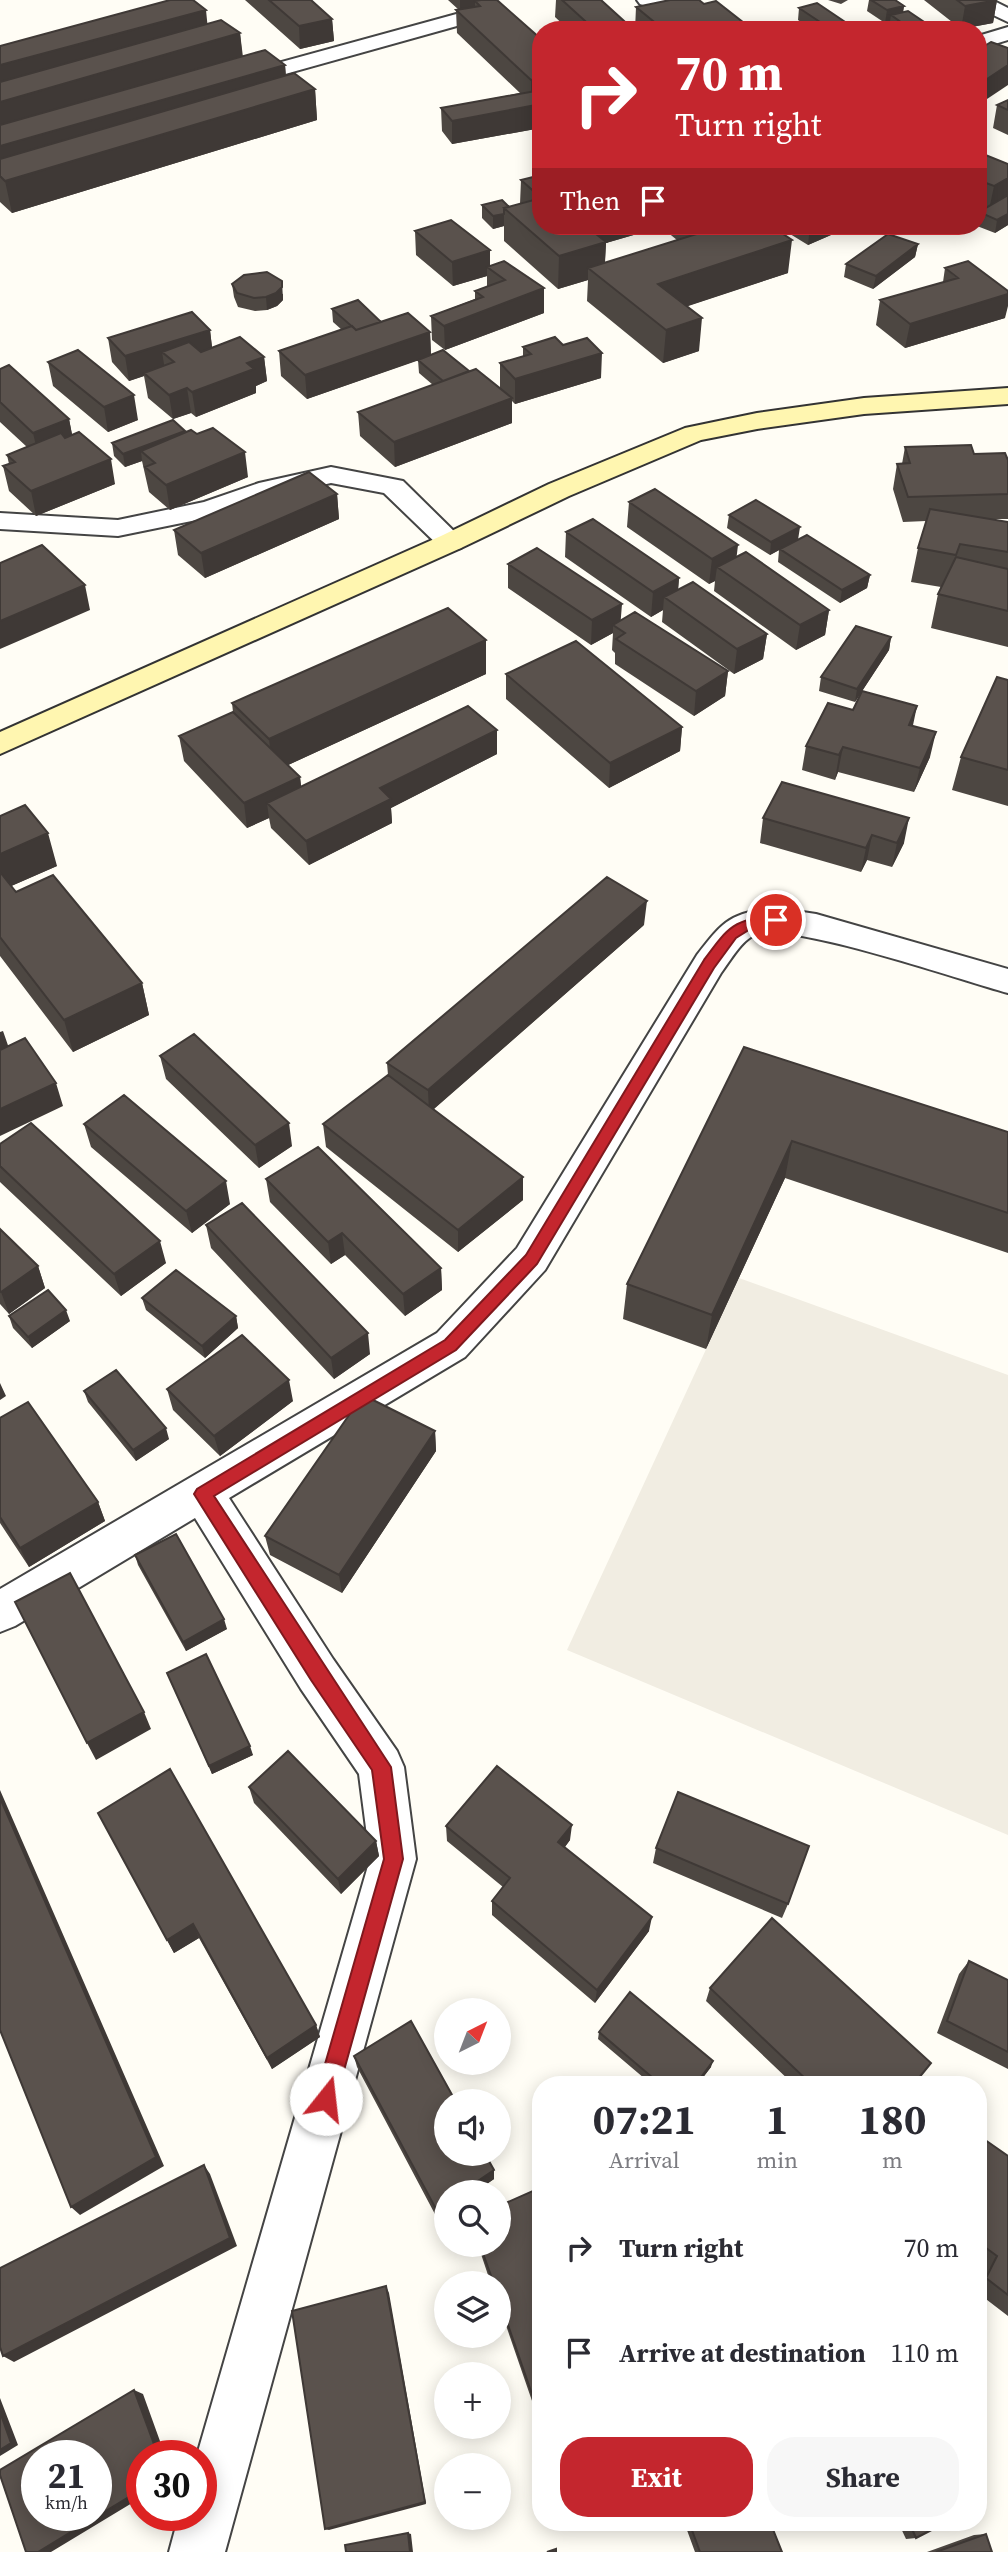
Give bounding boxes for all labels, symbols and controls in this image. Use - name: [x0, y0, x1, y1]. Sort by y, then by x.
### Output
- text: 70 m: [675, 39, 783, 106]
- icon: right: [560, 49, 651, 140]
- text: Turn right: [675, 103, 821, 147]
- icon: arrive: [634, 182, 672, 220]
- text: Then: [560, 183, 620, 219]
- pin: [746, 890, 806, 950]
- icon: arrive: [757, 901, 795, 939]
- north arrow: [434, 1998, 511, 2076]
- map controls: [434, 1998, 511, 2530]
- position arrow: [289, 2062, 363, 2136]
- button: sound: [434, 2089, 511, 2166]
- text: 07:21: [592, 2090, 696, 2148]
- text: 1: [766, 2090, 789, 2148]
- text: 180: [858, 2090, 927, 2148]
- text: Arrival: [609, 2144, 680, 2176]
- text: min: [756, 2144, 798, 2176]
- text: m: [882, 2144, 903, 2176]
- button: search: [434, 2180, 511, 2257]
- icon: right: [560, 2229, 598, 2267]
- text: Turn right: [619, 2230, 743, 2266]
- text: 70 m: [904, 2230, 959, 2266]
- button: layers: [434, 2271, 511, 2348]
- icon: arrive: [560, 2334, 598, 2372]
- text: Arrive at destination: [619, 2335, 866, 2371]
- text: 110 m: [891, 2335, 959, 2371]
- button: +: [434, 2362, 511, 2439]
- button: Exit: [560, 2437, 753, 2517]
- button: Share: [767, 2437, 959, 2517]
- speed limit sign: 30: [126, 2440, 217, 2531]
- text: 21: [48, 2452, 85, 2500]
- button: −: [434, 2453, 511, 2530]
- text: km/h: [45, 2490, 88, 2515]

